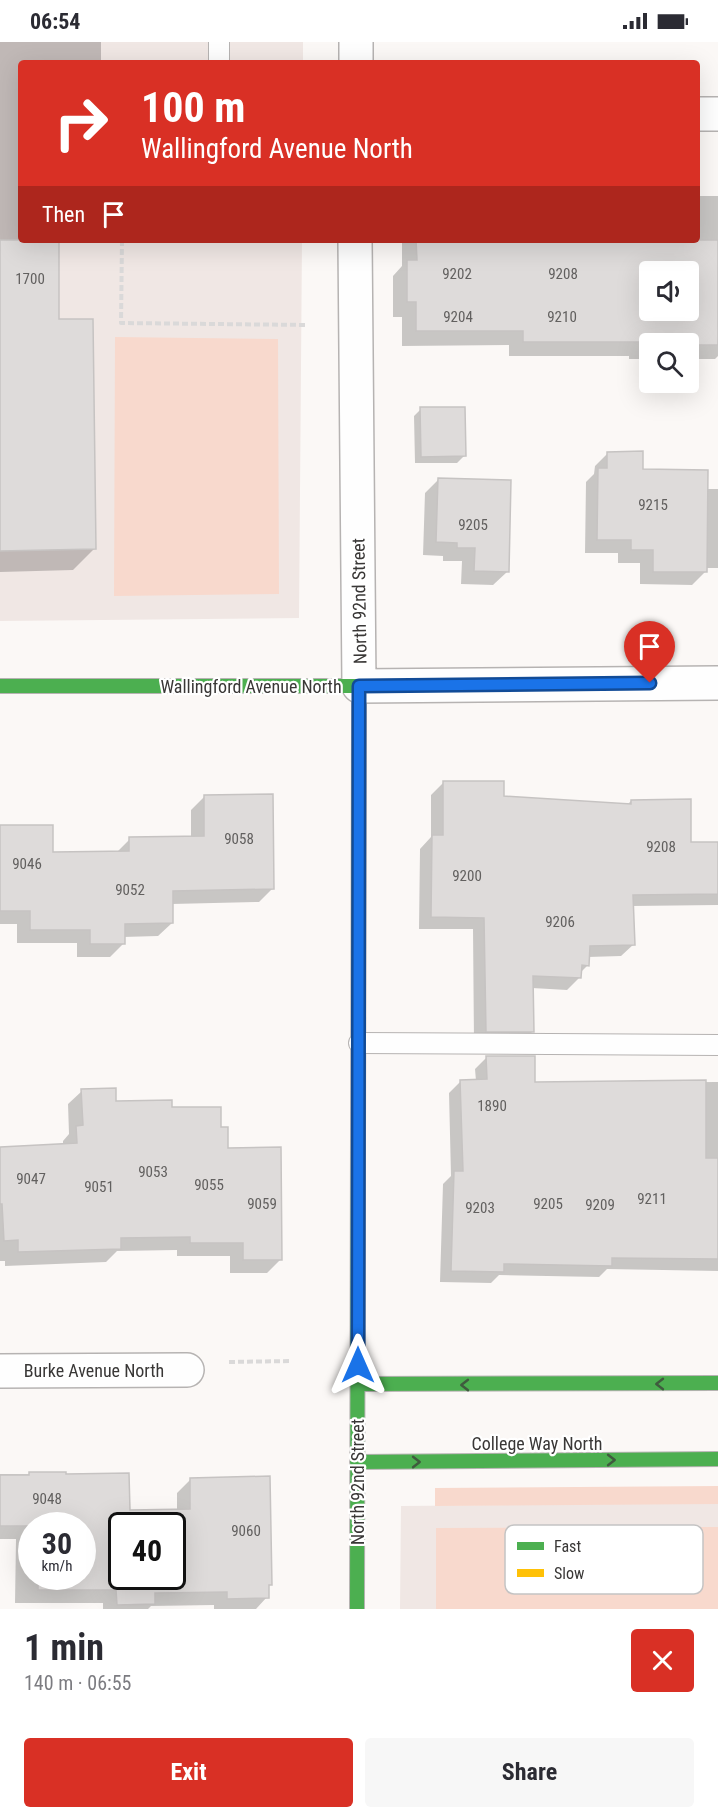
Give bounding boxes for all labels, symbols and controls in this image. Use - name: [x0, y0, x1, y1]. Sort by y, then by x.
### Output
- text: 06:54: [30, 9, 81, 34]
- text: 100 m: [141, 83, 246, 132]
- icon: right: [42, 84, 120, 162]
- text: Wallingford Avenue North: [141, 133, 413, 165]
- icon: arrive: [97, 198, 130, 231]
- text: Then: [42, 202, 85, 227]
- map controls: [639, 261, 699, 393]
- button: sound: [639, 261, 699, 321]
- house number: 9202: [442, 265, 472, 283]
- house number: 9208: [548, 265, 578, 283]
- house number: 1700: [15, 270, 45, 288]
- house number: 9204: [443, 308, 473, 326]
- house number: 9210: [547, 308, 577, 326]
- button: search: [639, 333, 699, 393]
- house number: 9215: [638, 496, 668, 514]
- house number: 9205: [458, 516, 488, 534]
- street label: North 92nd Street: [347, 538, 371, 664]
- pin: [624, 621, 675, 683]
- icon: arrive: [633, 630, 666, 663]
- street label: Wallingford Avenue North: [160, 676, 342, 697]
- house number: 9058: [224, 830, 254, 848]
- house number: 9208: [646, 838, 676, 856]
- house number: 9046: [12, 855, 42, 873]
- house number: 9200: [452, 867, 482, 885]
- house number: 9052: [115, 881, 145, 899]
- house number: 9206: [545, 913, 575, 931]
- house number: 1890: [477, 1097, 507, 1115]
- house number: 9053: [138, 1163, 168, 1181]
- house number: 9047: [16, 1170, 46, 1188]
- house number: 9055: [194, 1176, 224, 1194]
- house number: 9051: [84, 1178, 114, 1196]
- house number: 9211: [637, 1190, 667, 1208]
- house number: 9059: [247, 1195, 277, 1213]
- house number: 9205: [533, 1195, 563, 1213]
- house number: 9209: [585, 1196, 615, 1214]
- house number: 9203: [465, 1199, 495, 1217]
- position arrow: [326, 1333, 390, 1397]
- street label: Burke Avenue North: [24, 1360, 164, 1381]
- one-way arrow: [655, 1378, 664, 1390]
- one-way arrow: [460, 1379, 469, 1391]
- street label: North 92nd Street: [347, 1419, 368, 1545]
- street label: College Way North: [471, 1433, 603, 1454]
- one-way arrow: [606, 1454, 615, 1466]
- one-way arrow: [411, 1456, 420, 1468]
- house number: 9048: [32, 1490, 62, 1508]
- speed limit sign: 40: [108, 1512, 186, 1590]
- house number: 9060: [231, 1522, 261, 1540]
- legend: [505, 1525, 703, 1594]
- text: 30: [42, 1526, 72, 1561]
- text: Fast: [554, 1537, 581, 1556]
- text: km/h: [42, 1557, 72, 1575]
- text: Slow: [554, 1564, 584, 1583]
- text: 1 min: [24, 1627, 104, 1669]
- button: close: [631, 1629, 694, 1692]
- text: 140 m · 06:55: [24, 1671, 131, 1695]
- button: Exit: [24, 1738, 353, 1807]
- button: Share: [365, 1738, 694, 1807]

